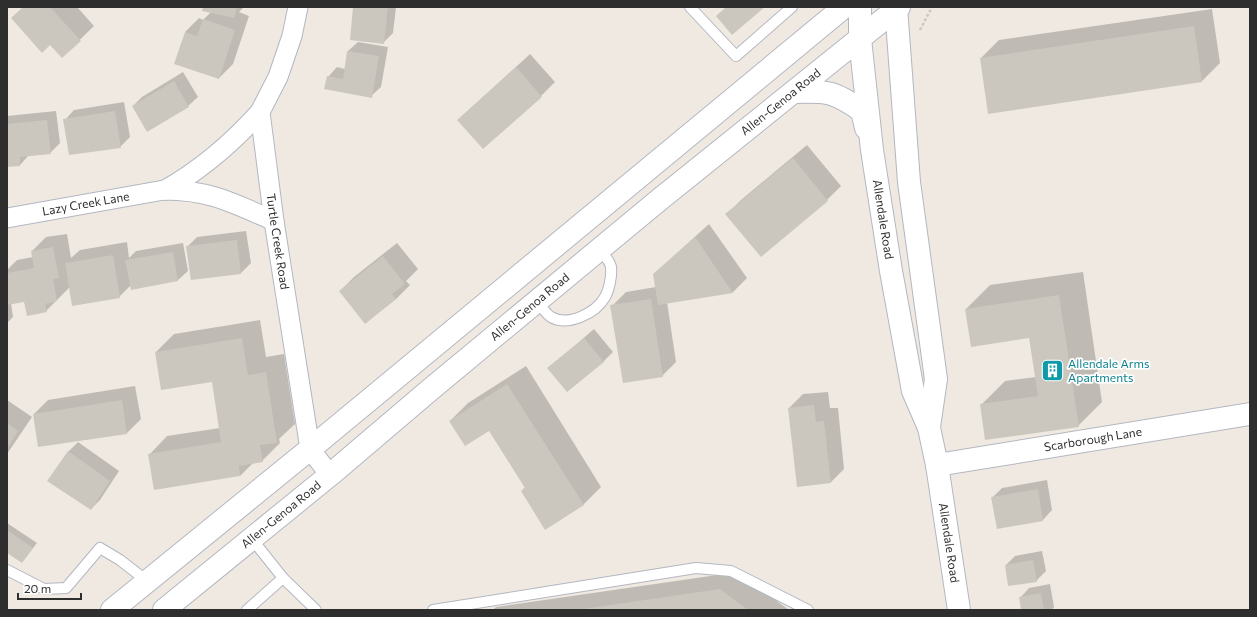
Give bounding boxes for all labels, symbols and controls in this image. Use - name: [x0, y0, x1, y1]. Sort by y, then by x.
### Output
- street label: Allen-Genoa Road: [737, 65, 823, 138]
- street label: Allendale Road: [871, 178, 897, 260]
- street label: Lazy Creek Lane: [41, 188, 130, 218]
- street label: Turtle Creek Road: [265, 192, 293, 291]
- street label: Allen-Genoa Road: [487, 269, 572, 343]
- place label: Allendale Arms Apartments: [1068, 356, 1149, 384]
- building icon: Allendale Arms Apartments: [1039, 358, 1065, 384]
- street label: Scarborough Lane: [1043, 424, 1143, 453]
- street label: Allen-Genoa Road: [238, 477, 323, 550]
- street label: Allendale Road: [937, 502, 963, 584]
- scale bar: [18, 575, 81, 601]
- text: 20 m: [24, 581, 51, 595]

